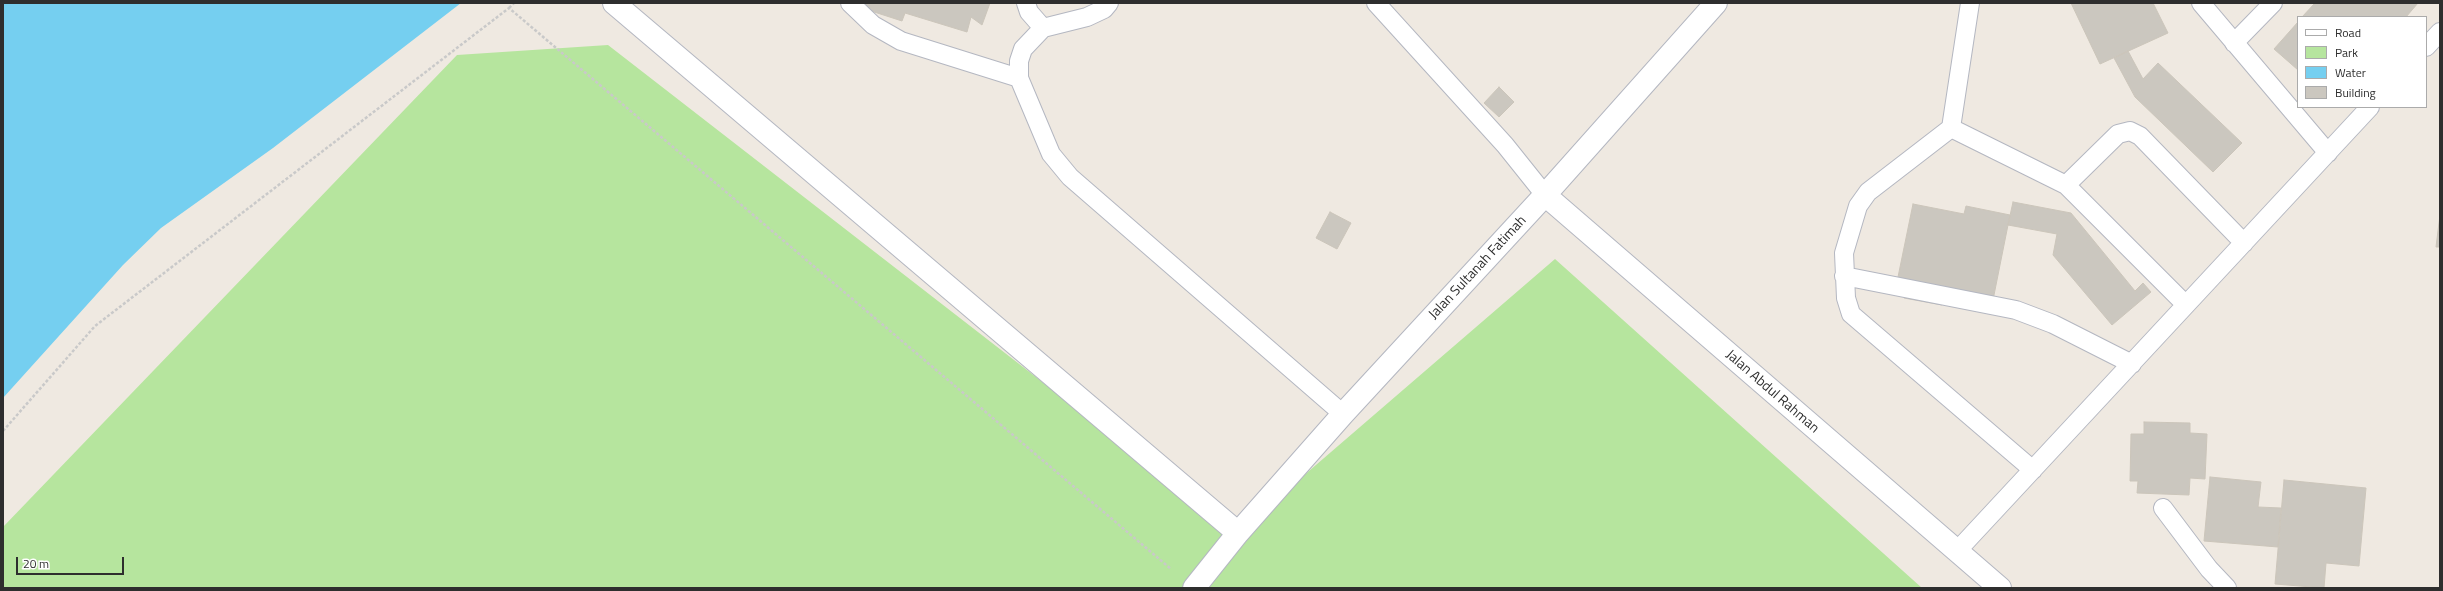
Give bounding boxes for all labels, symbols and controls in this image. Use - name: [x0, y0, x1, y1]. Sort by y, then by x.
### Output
- legend: [2297, 16, 2427, 108]
- text: Road: [2335, 23, 2361, 42]
- text: Park: [2335, 43, 2358, 62]
- text: Water: [2335, 63, 2366, 82]
- text: Building: [2335, 83, 2376, 102]
- street label: Jalan Sultanah Fatimah: [1426, 213, 1530, 323]
- street label: Jalan Abdul Rahman: [1722, 347, 1822, 437]
- scale bar: [18, 549, 126, 575]
- text: 20 m: [23, 554, 49, 573]

